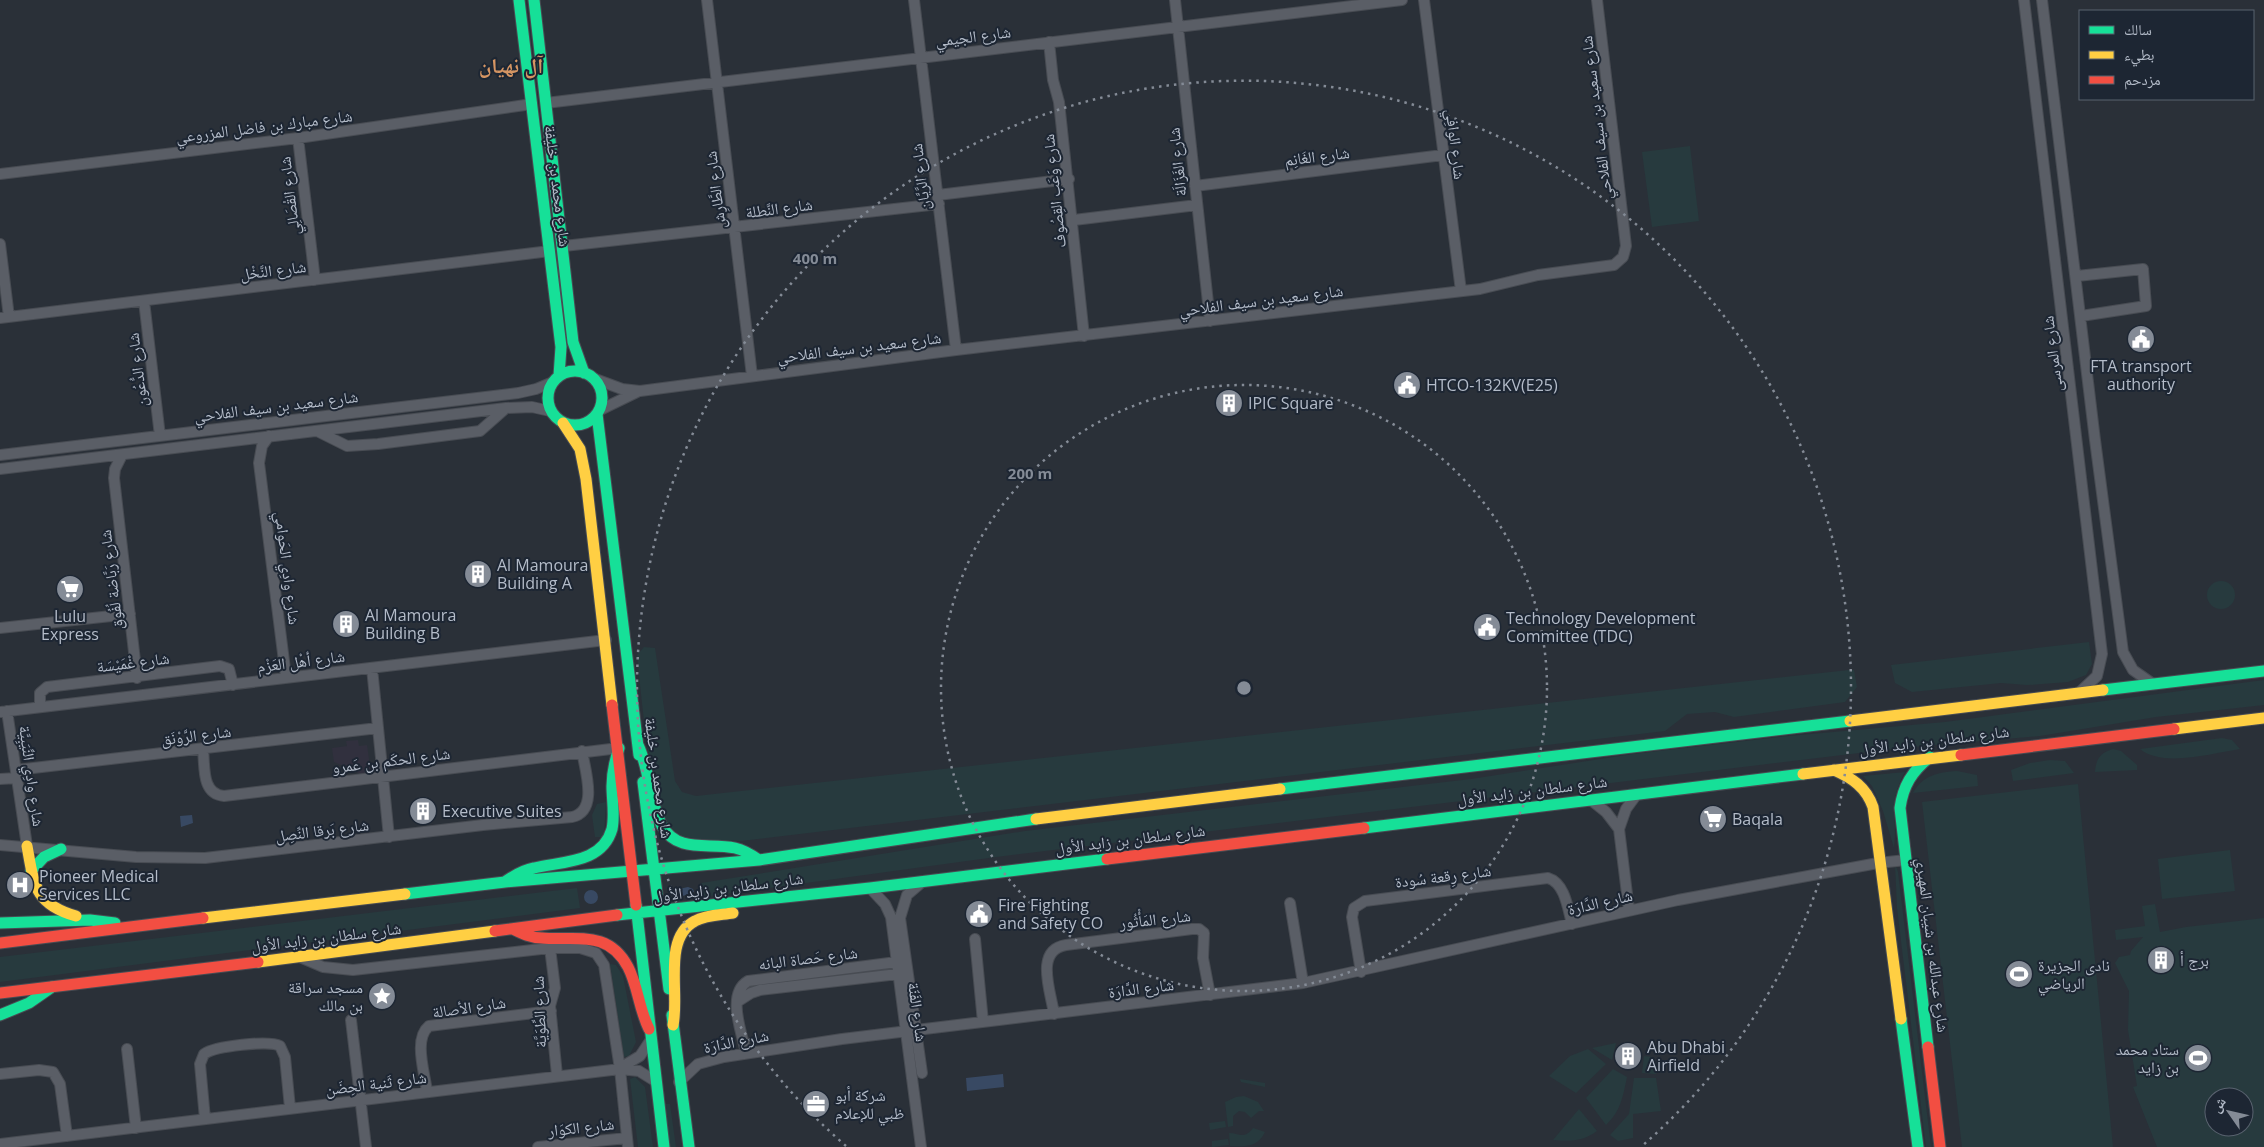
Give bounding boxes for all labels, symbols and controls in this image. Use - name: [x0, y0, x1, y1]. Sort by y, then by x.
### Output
- legend: [2079, 10, 2254, 100]
- text: سالك: [2124, 19, 2152, 39]
- street label: شارع الجيمي: [934, 20, 1012, 54]
- street label: شارع سعيد بن سيف الفلاحي: [1575, 35, 1619, 201]
- text: بطيء: [2124, 44, 2154, 67]
- district label: آل نهيان: [479, 51, 543, 79]
- text: مزدحم: [2124, 69, 2161, 90]
- street label: شارع مبارك بن فاضل المزروعي: [174, 104, 354, 150]
- street label: شارع الوافِي: [1439, 108, 1471, 181]
- street label: شارع محمد بن خليفة: [540, 124, 576, 248]
- street label: شارع الغَزَالَة: [1162, 126, 1192, 198]
- street label: شارع وَعَب القِصُوف: [1037, 133, 1071, 249]
- street label: شارع الغَانِم: [1283, 141, 1351, 171]
- street label: شارع الرَّيَّان: [905, 142, 935, 212]
- street label: شارع الطَّارِش: [699, 150, 732, 230]
- street label: شارع القْصَالِي: [273, 155, 307, 236]
- street label: شارع النَّطلة: [744, 193, 814, 223]
- text: 400 m: [793, 248, 837, 268]
- street label: شارع النَّخْل: [239, 255, 307, 285]
- street label: شارع سعيد بن سيف الفلاحي: [1178, 279, 1344, 323]
- street label: شارع المرسى: [2036, 315, 2068, 393]
- public building icon: FTA transport authority: [2126, 324, 2156, 354]
- street label: شارع سعيد بن سيف الفلاحي: [776, 326, 942, 370]
- street label: شارع الدُّعُون: [122, 332, 152, 408]
- place label: FTA transport authority: [2090, 355, 2192, 395]
- public building icon: HTCO-132KV(E25): [1392, 370, 1422, 400]
- place label: HTCO-132KV(E25): [1426, 374, 1558, 396]
- street label: شارع سعيد بن سيف الفلاحي: [193, 385, 359, 429]
- building icon: IPIC Square: [1214, 388, 1244, 418]
- place label: IPIC Square: [1248, 392, 1334, 414]
- text: 200 m: [1008, 463, 1052, 483]
- street label: شارع وادِي الحَوامي: [268, 510, 306, 626]
- street label: شارع رَبَّاضة لُفُوق: [94, 529, 128, 631]
- place label: Al Mamoura Building A: [497, 554, 588, 594]
- building icon: Al Mamoura Building A: [463, 559, 493, 589]
- supermarket icon: Lulu Express: [55, 574, 85, 604]
- place label: Al Mamoura Building B: [365, 604, 456, 644]
- place label: Lulu Express: [41, 605, 99, 645]
- place label: Technology Development Committee (TDC): [1506, 607, 1696, 647]
- building icon: Al Mamoura Building B: [331, 609, 361, 639]
- public building icon: Technology Development Committee (TDC): [1472, 612, 1502, 642]
- street label: شارع أهْل العَزْم: [256, 645, 346, 677]
- street label: شارع غْمَيْسَة: [95, 647, 171, 677]
- centre of rings: [1235, 679, 1253, 697]
- street label: شارع محمد بن خليفة: [640, 716, 678, 840]
- street label: شارع الرَّوْنَق: [160, 720, 232, 750]
- street label: شارع سلطان بن زايد الأول: [1858, 720, 2010, 760]
- street label: شارع وادِي النِّيَبِيَّة: [12, 724, 50, 828]
- street label: شارع الحكَم بن عَمرو: [331, 742, 451, 778]
- street label: شارع سلطان بن زايد الأول: [1456, 770, 1608, 810]
- building icon: Executive Suites: [408, 796, 438, 826]
- place label: Executive Suites: [442, 800, 562, 822]
- supermarket icon: Baqala: [1698, 804, 1728, 834]
- place label: Baqala: [1732, 808, 1783, 830]
- street label: شارع بَرقا النِّصِل: [274, 813, 370, 847]
- street label: شارع سلطان بن زايد الأول: [1054, 819, 1206, 859]
- street label: شارع عبدالله بن شيبان المهيري: [1909, 856, 1955, 1034]
- street label: شارع رِقعة سُودة: [1394, 859, 1492, 894]
- place label: Pioneer Medical Services LLC: [39, 865, 159, 905]
- street label: شارع سلطان بن زايد الأول: [652, 867, 804, 907]
- hospital icon: Pioneer Medical Services LLC: [5, 870, 35, 900]
- street label: شارع الدَّارَة: [1565, 884, 1635, 920]
- place label: Fire Fighting and Safety CO: [998, 894, 1103, 934]
- public building icon: Fire Fighting and Safety CO: [964, 899, 994, 929]
- street label: شارع المَأْثُور: [1117, 903, 1192, 934]
- street label: شارع سلطان بن زايد الأول: [250, 917, 402, 957]
- street label: شارع حَصاة البانه: [757, 941, 859, 975]
- building icon: برج أ: [2146, 945, 2176, 975]
- place label: برج أ: [2180, 949, 2209, 971]
- place label: نادى الجزيرة الرياضي: [2038, 954, 2110, 996]
- sports icon: نادى الجزيرة الرياضي: [2004, 959, 2034, 989]
- street label: شارع الدَّارَة: [1107, 973, 1175, 1003]
- place label: مسجد سراقة بن مالك: [288, 976, 363, 1016]
- street label: شارع الطِّوَيَّة: [527, 976, 551, 1048]
- place icon: مسجد سراقة بن مالك: [367, 981, 397, 1011]
- street label: شارع الفَنّة: [903, 981, 933, 1043]
- street label: شارع الأصالة: [431, 991, 507, 1023]
- street label: شارع الدَّارَة: [702, 1024, 770, 1058]
- place label: Abu Dhabi Airfield: [1647, 1036, 1725, 1076]
- place label: ستاد محمد بن زايد: [2116, 1038, 2179, 1078]
- building icon: Abu Dhabi Airfield: [1613, 1041, 1643, 1071]
- sports icon: ستاد محمد بن زايد: [2183, 1043, 2213, 1073]
- street label: شارع ثَنية الحِضَن: [324, 1066, 428, 1100]
- place label: شركة أبو ظبي للإعلام: [835, 1084, 904, 1126]
- north arrow: [2204, 1087, 2254, 1137]
- office icon: شركة أبو ظبي للإعلام: [801, 1089, 831, 1119]
- text: ش: [2206, 1093, 2230, 1116]
- street label: شارع الكوَار: [546, 1113, 615, 1142]

